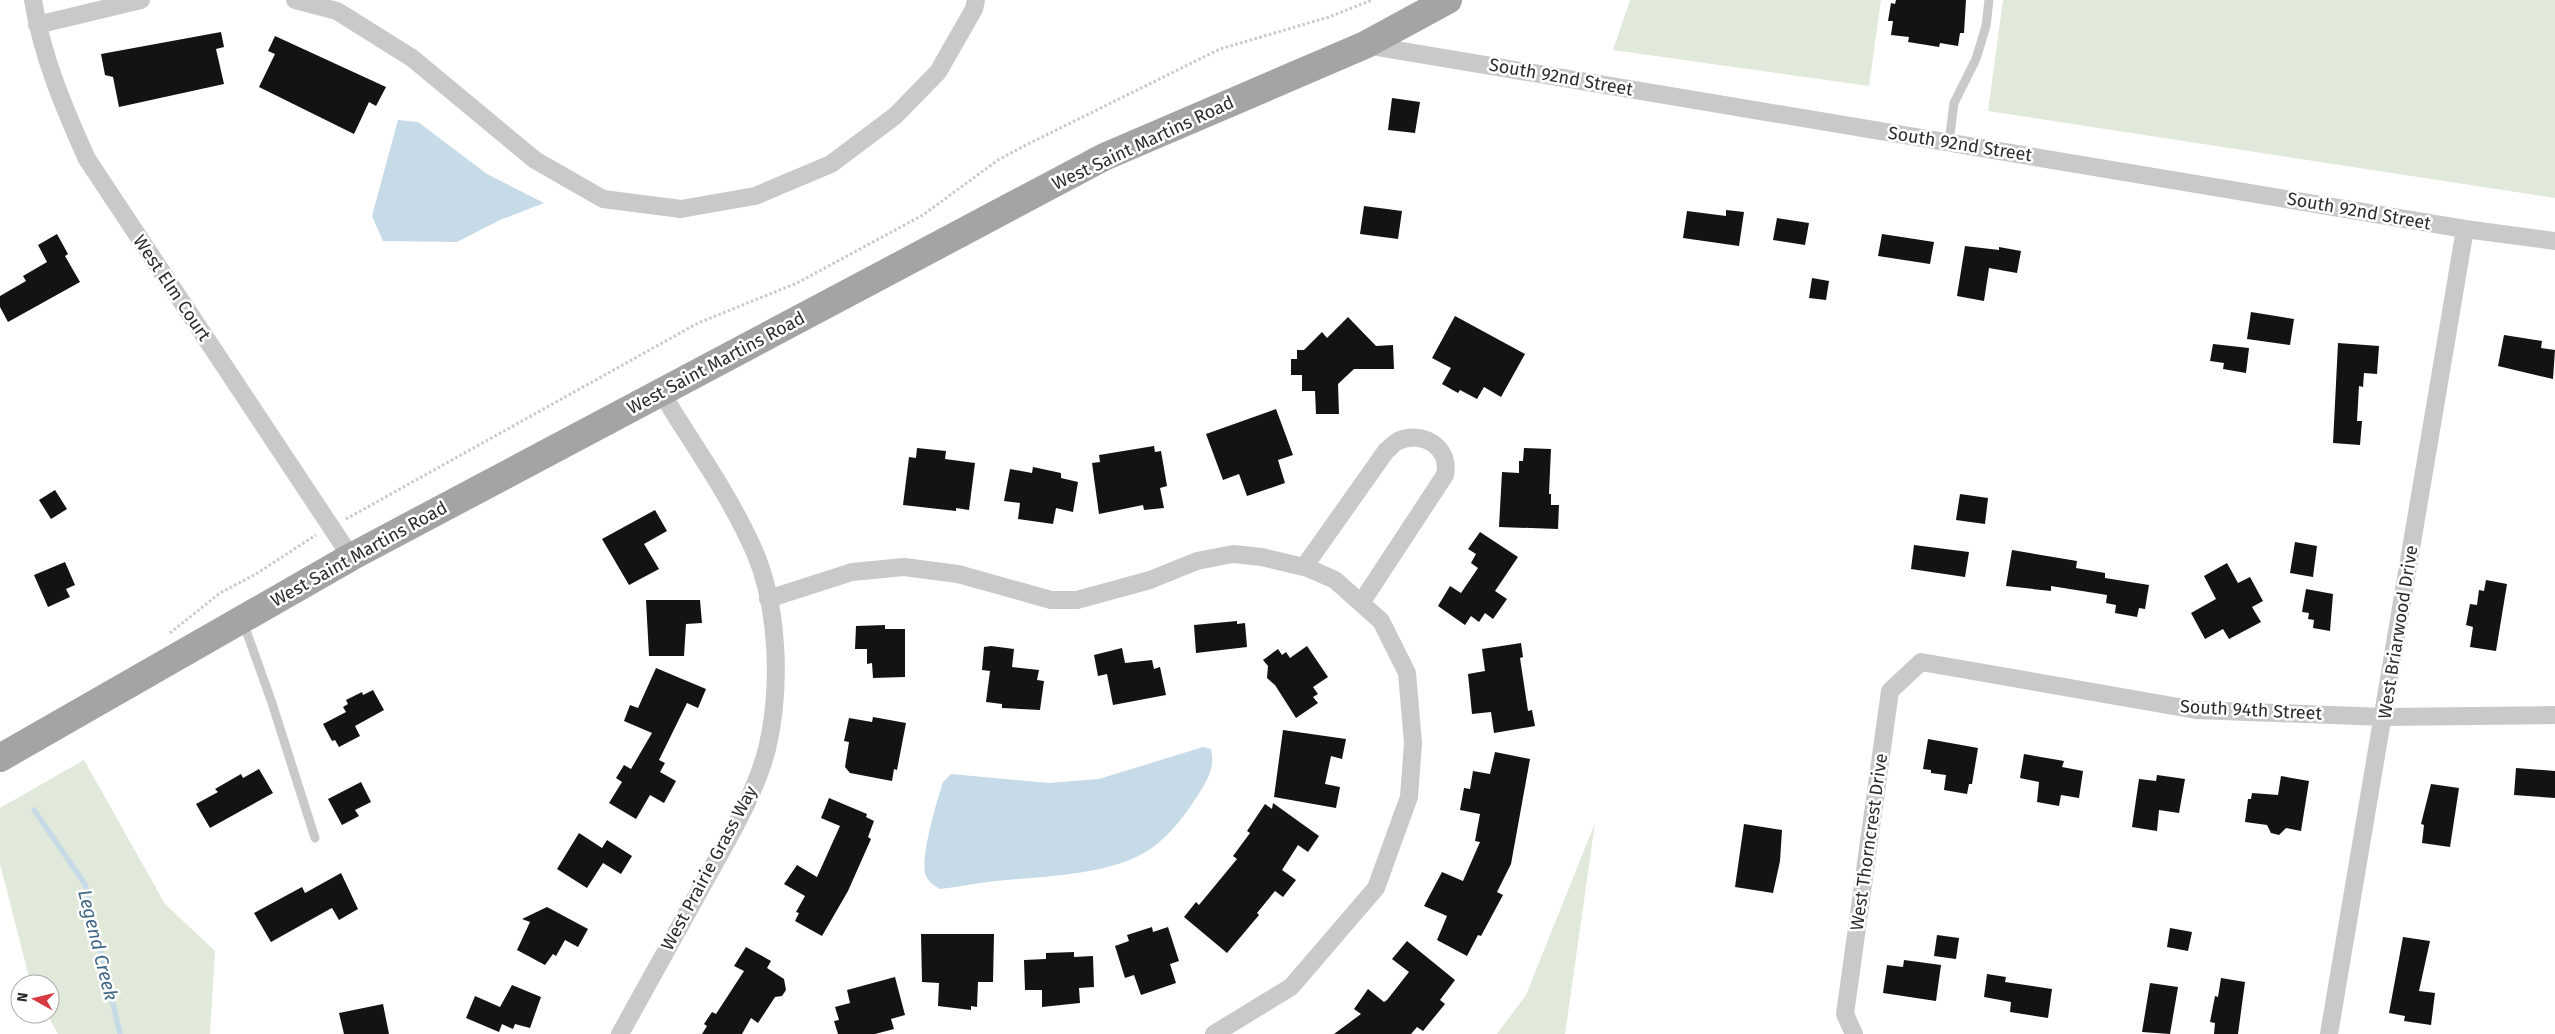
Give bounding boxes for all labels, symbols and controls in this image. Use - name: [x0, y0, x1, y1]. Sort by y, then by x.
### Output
- street label: South 92nd Street: [1487, 54, 1635, 101]
- street label: West Saint Martins Road: [1049, 91, 1237, 195]
- street label: South 92nd Street: [1886, 122, 2034, 166]
- street label: South 92nd Street: [2285, 188, 2433, 235]
- street label: West Elm Court: [128, 231, 216, 346]
- street label: West Saint Martins Road: [623, 307, 809, 419]
- street label: West Saint Martins Road: [267, 496, 451, 612]
- street label: West Briarwood Drive: [2373, 544, 2423, 720]
- street label: South 94th Street: [2179, 695, 2323, 725]
- street label: West Thorncrest Drive: [1846, 752, 1892, 932]
- street label: West Prairie Grass Way: [656, 782, 762, 954]
- water label: Legend Creek: [73, 887, 123, 1003]
- north arrow: [10, 974, 60, 1024]
- text: N: [14, 991, 32, 1003]

